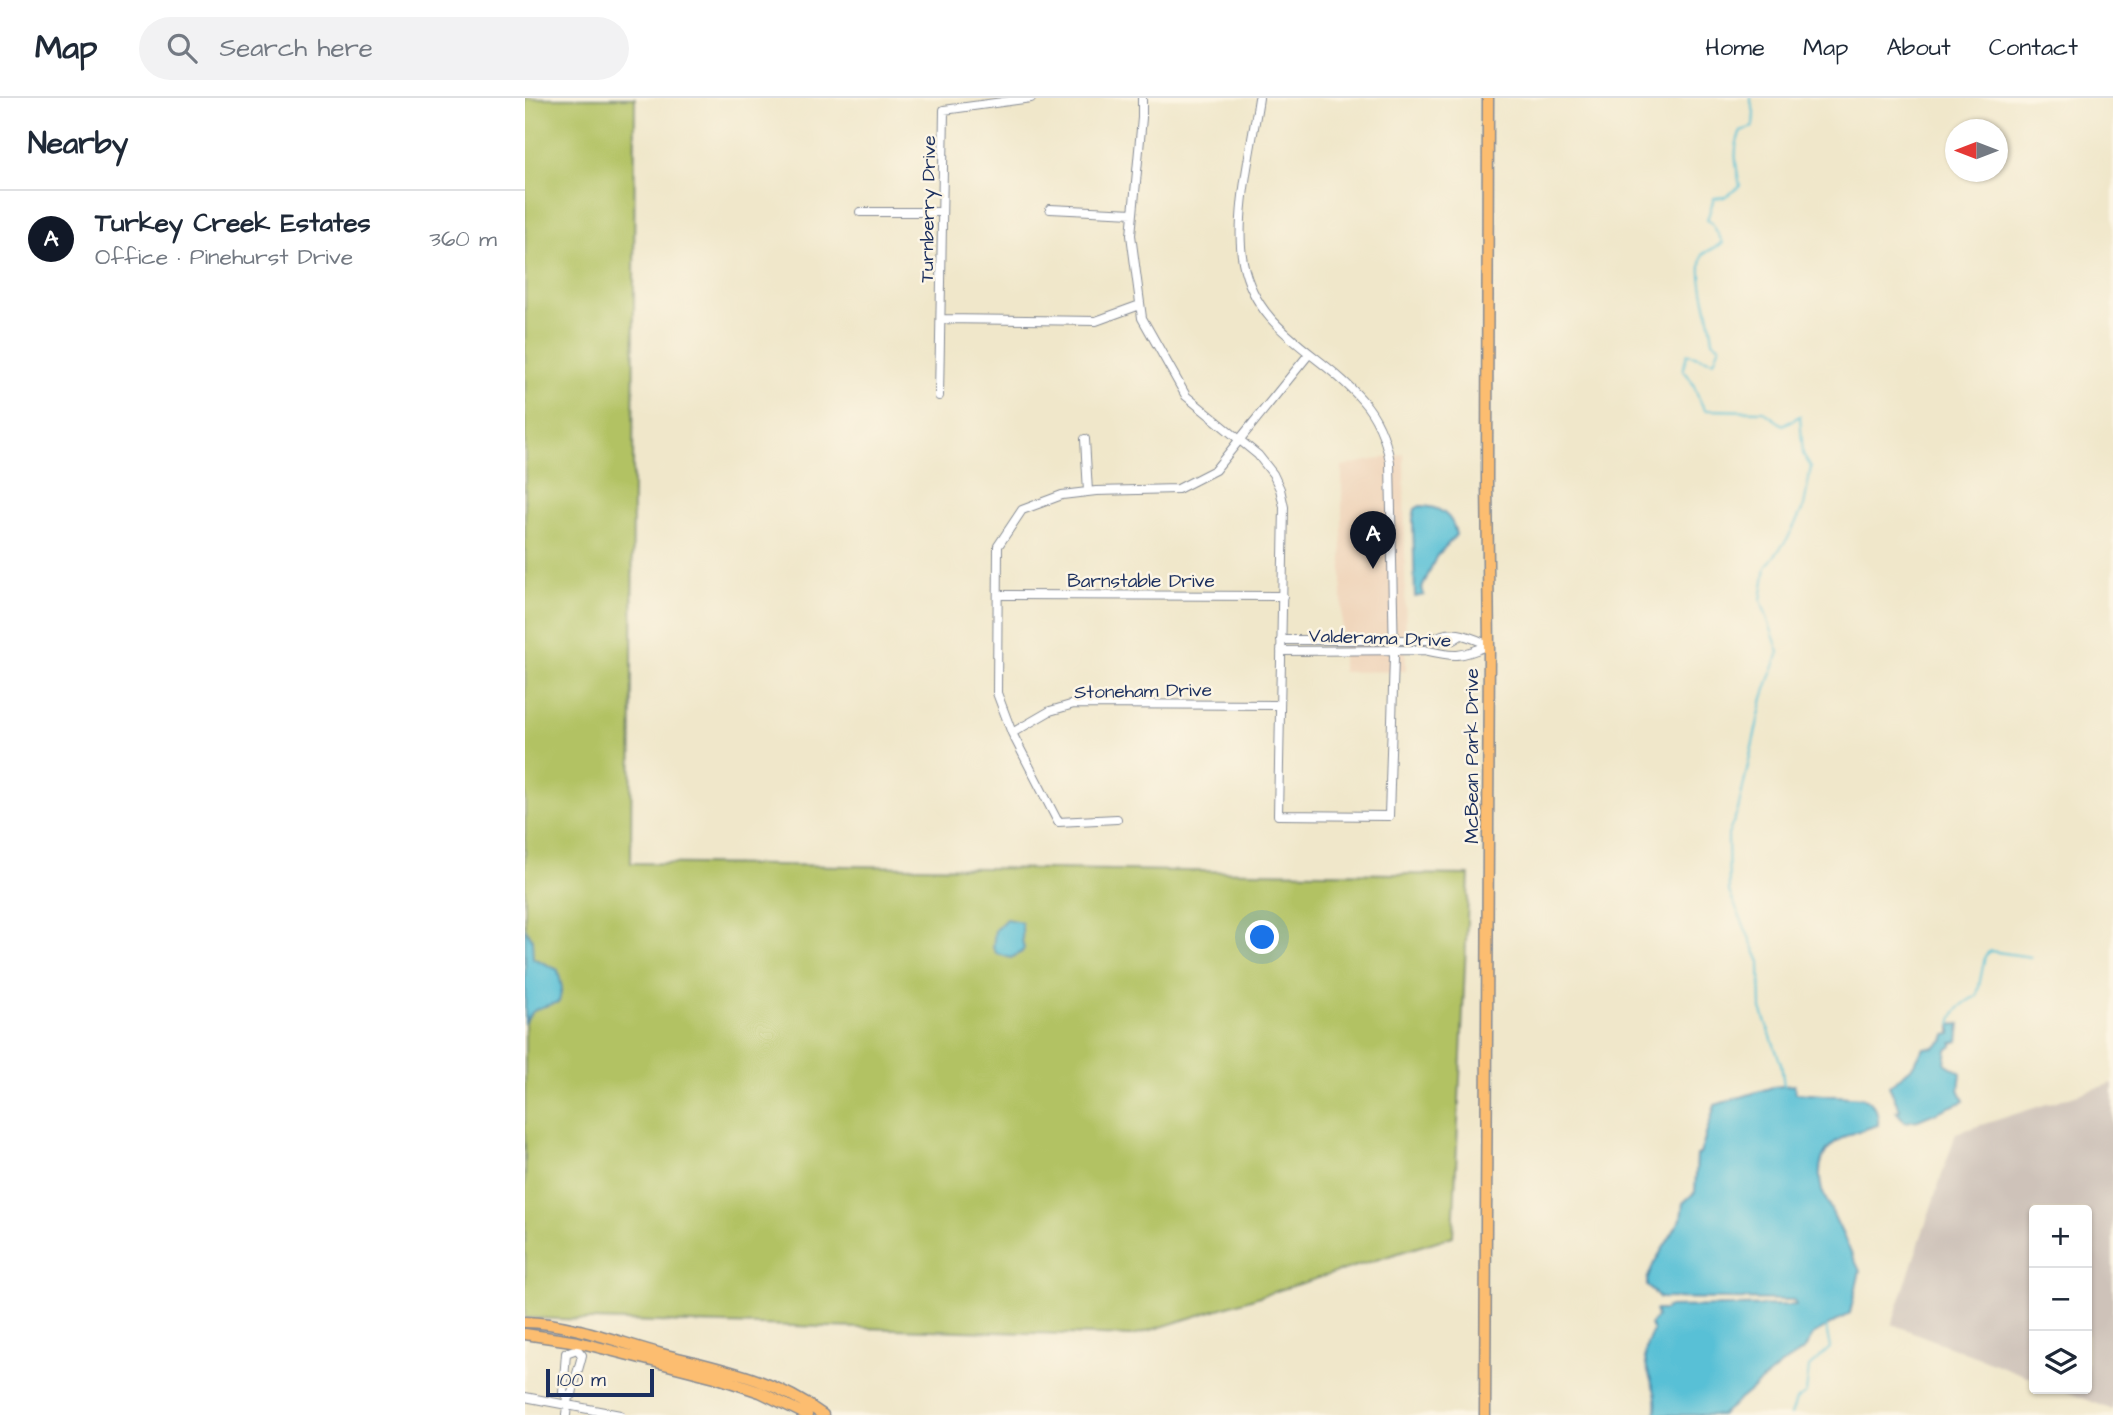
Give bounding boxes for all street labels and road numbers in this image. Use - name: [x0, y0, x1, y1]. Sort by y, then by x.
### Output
- street label: Turnberry Drive: [914, 135, 944, 283]
- street label: Barnstable Drive: [1067, 568, 1215, 595]
- street label: Valderama Drive: [1308, 623, 1452, 654]
- street label: McBean Park Drive: [1459, 668, 1486, 844]
- street label: Stoneham Drive: [1074, 677, 1212, 706]

